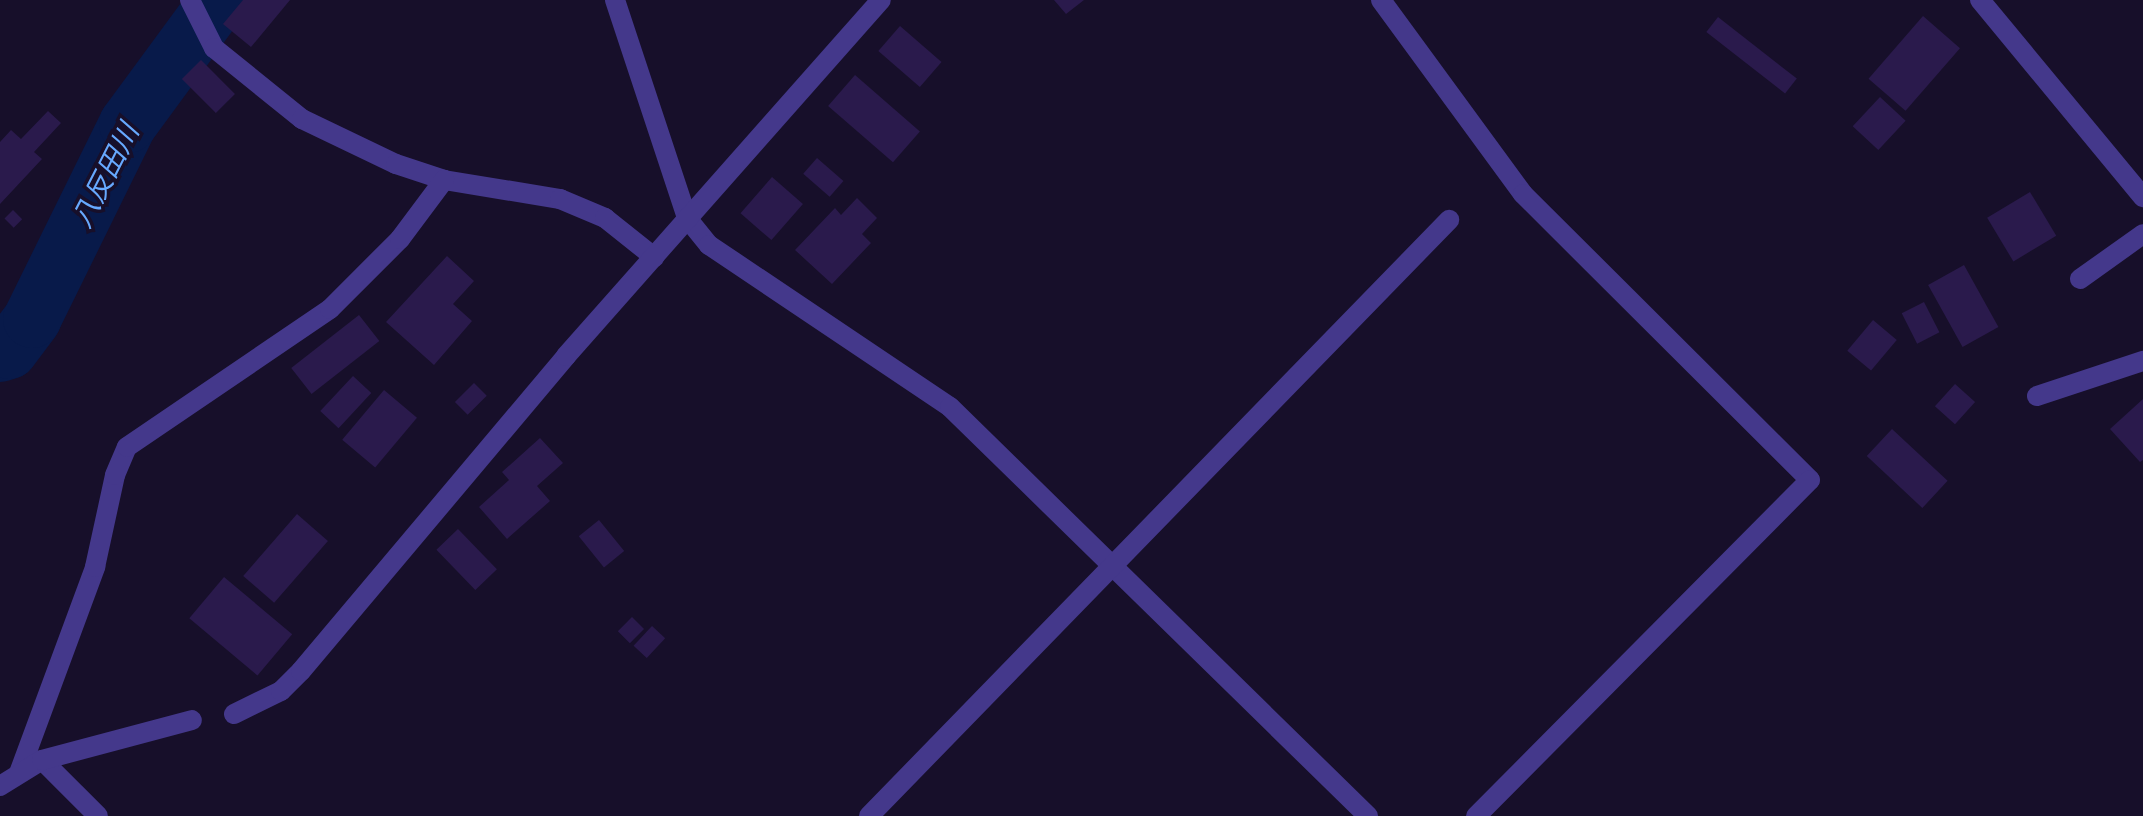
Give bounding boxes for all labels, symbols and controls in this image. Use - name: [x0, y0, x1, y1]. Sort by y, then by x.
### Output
- water label: 八反田川: [64, 117, 144, 233]

